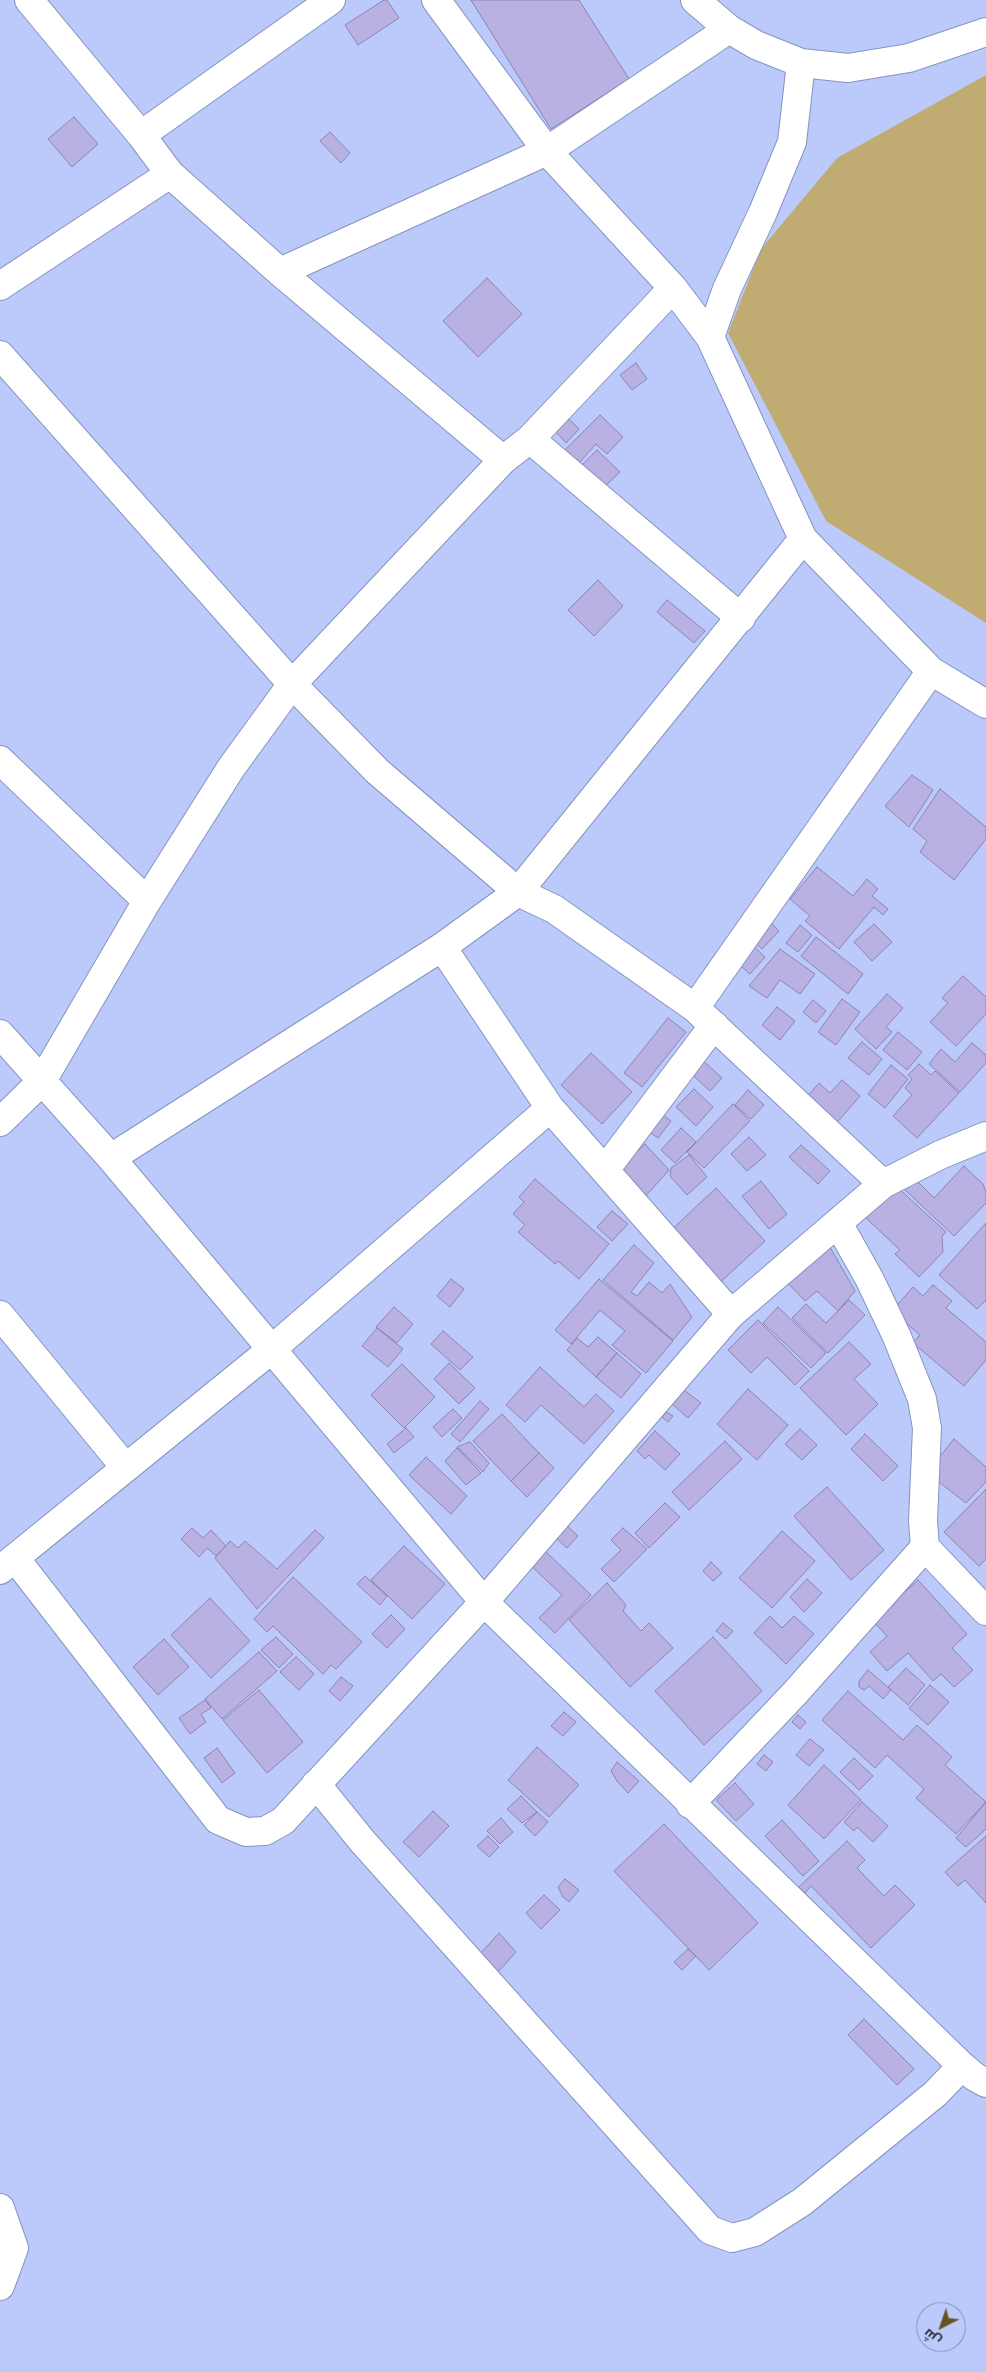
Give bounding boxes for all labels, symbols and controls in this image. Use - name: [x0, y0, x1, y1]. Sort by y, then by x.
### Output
- north arrow: [916, 2302, 966, 2352]
- text: ش: [919, 2325, 945, 2350]

